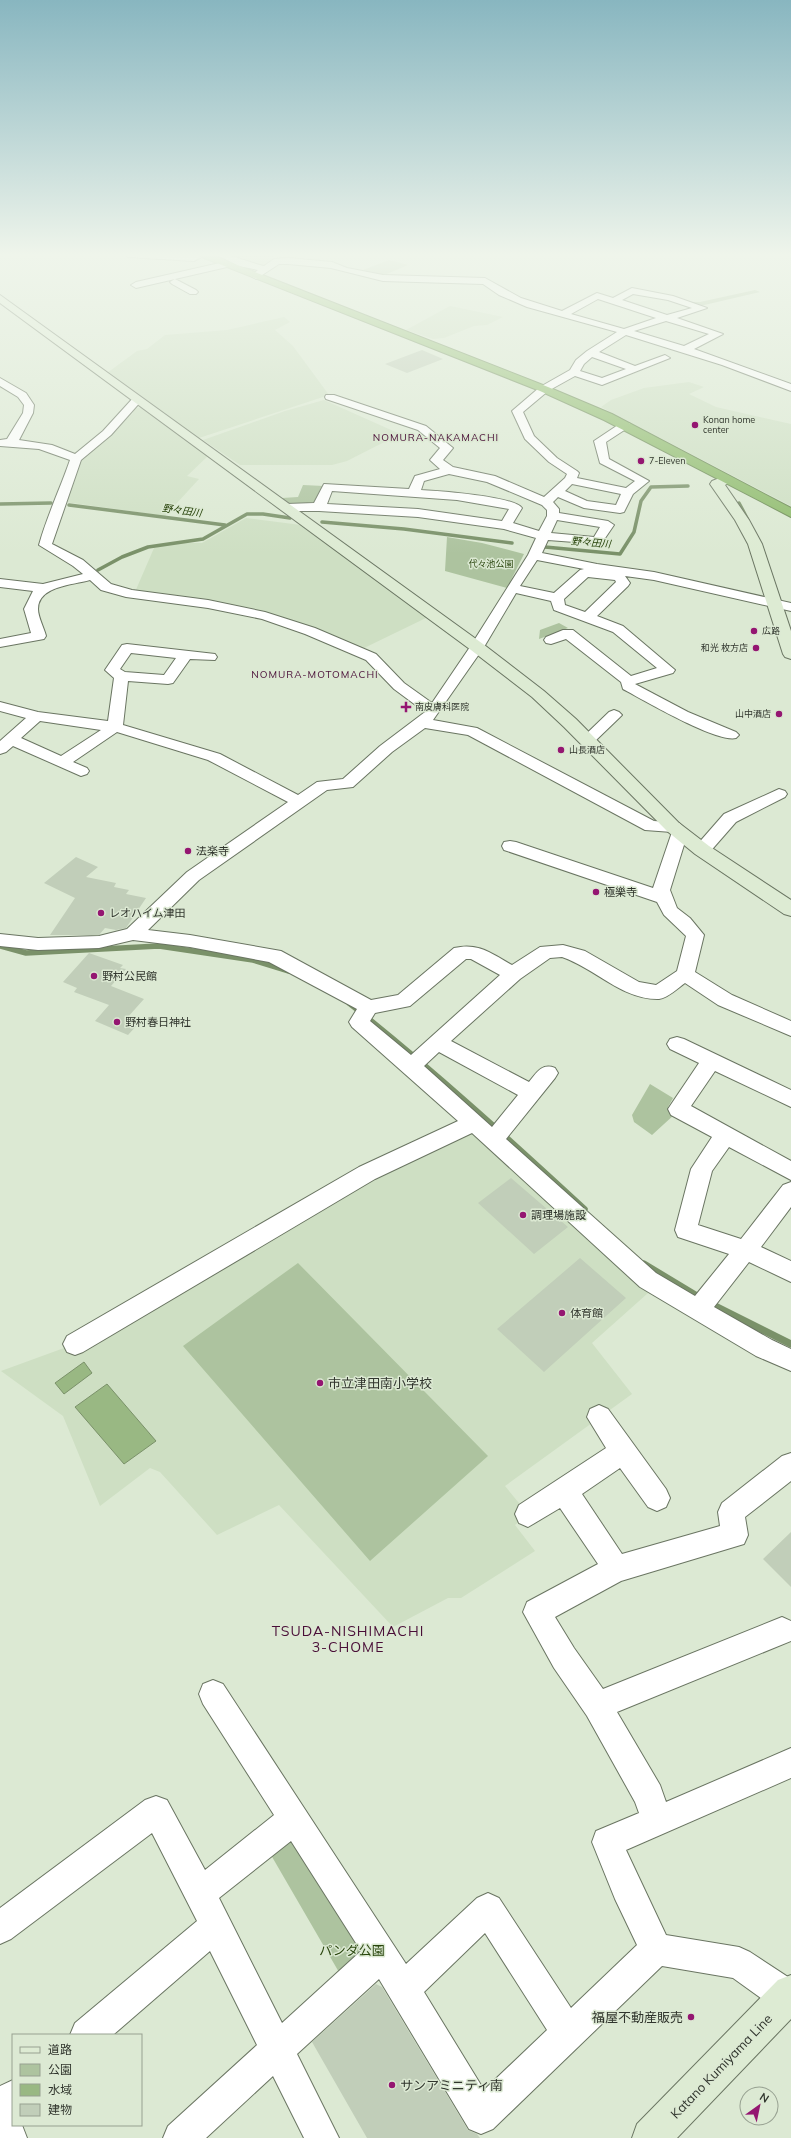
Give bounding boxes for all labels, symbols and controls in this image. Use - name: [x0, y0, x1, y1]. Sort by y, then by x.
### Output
- place label: Konan home center: [703, 414, 755, 435]
- marker: Konan home center: [690, 420, 700, 430]
- district label: NOMURA-NAKAMACHI: [373, 431, 499, 444]
- place label: 7-Eleven: [649, 455, 685, 466]
- marker: 7-Eleven: [636, 456, 646, 466]
- water label: 野々田川: [161, 501, 204, 520]
- water label: 野々田川: [570, 534, 612, 551]
- park label: 代々池公園: [468, 558, 514, 569]
- place label: 広路: [762, 625, 780, 636]
- marker: 広路: [749, 626, 759, 636]
- place label: 和光 枚方店: [701, 642, 748, 653]
- marker: 和光 枚方店: [751, 643, 761, 653]
- district label: NOMURA-MOTOMACHI: [251, 668, 379, 681]
- marker: 南皮膚科医院: [400, 701, 412, 713]
- place label: 南皮膚科医院: [415, 701, 469, 712]
- place label: 山中酒店: [735, 708, 771, 719]
- marker: 山中酒店: [774, 709, 784, 719]
- place label: 山長酒店: [569, 744, 605, 755]
- marker: 山長酒店: [556, 745, 566, 755]
- place label: 法楽寺: [196, 844, 229, 858]
- marker: 法楽寺: [183, 846, 193, 856]
- place label: 極樂寺: [604, 885, 637, 899]
- marker: 極樂寺: [591, 887, 601, 897]
- place label: レオハイム津田: [109, 906, 186, 920]
- marker: レオハイム津田: [96, 908, 106, 918]
- place label: 野村公民館: [102, 969, 157, 983]
- marker: 野村公民館: [89, 971, 99, 981]
- place label: 野村春日神社: [125, 1015, 191, 1029]
- marker: 野村春日神社: [112, 1017, 122, 1027]
- place label: 調理場施設: [531, 1208, 586, 1222]
- marker: 調理場施設: [518, 1210, 528, 1220]
- place label: 体育館: [570, 1306, 603, 1320]
- marker: 体育館: [557, 1308, 567, 1318]
- place label: 市立津田南小学校: [328, 1375, 432, 1391]
- marker: 市立津田南小学校: [315, 1378, 325, 1388]
- district label: TSUDA-NISHIMACHI 3-CHOME: [272, 1622, 424, 1656]
- park label: パンダ公園: [319, 1942, 385, 1958]
- place label: 福屋不動産販売: [592, 2009, 683, 2025]
- street label: Katano Kumiyama Line: [667, 2010, 775, 2122]
- marker: 福屋不動産販売: [686, 2012, 696, 2022]
- legend: [12, 2034, 142, 2126]
- text: 道路: [48, 2042, 72, 2057]
- text: 公園: [48, 2062, 72, 2077]
- place label: サンアミニティ南: [400, 2077, 503, 2093]
- marker: サンアミニティ南: [387, 2080, 397, 2090]
- text: 水域: [48, 2082, 72, 2097]
- north arrow: [739, 2086, 779, 2126]
- text: N: [757, 2089, 772, 2106]
- text: 建物: [48, 2102, 72, 2117]

